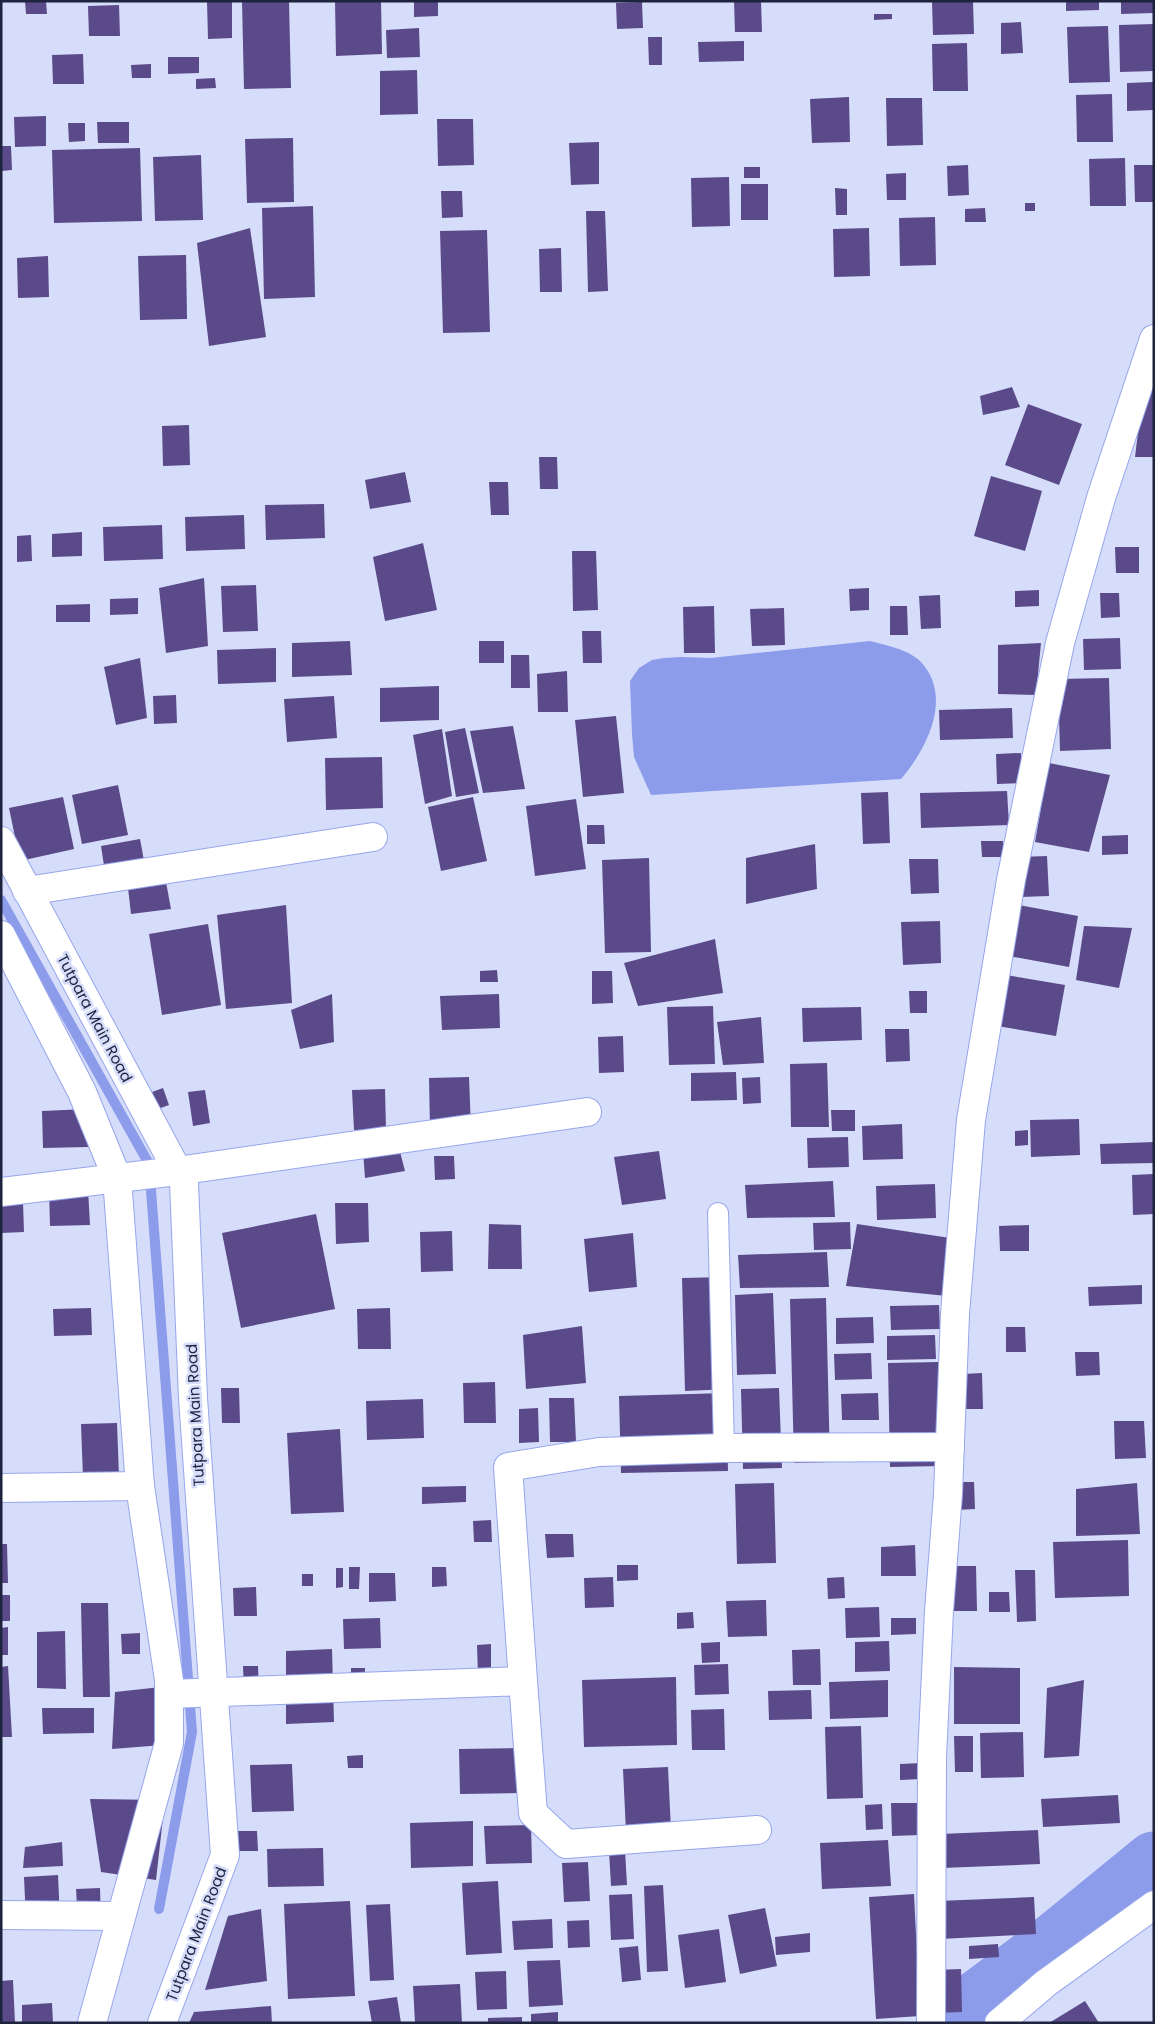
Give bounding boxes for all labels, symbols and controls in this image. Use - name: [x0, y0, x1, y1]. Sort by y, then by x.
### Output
- street label: Tutpara Main Road: [52, 950, 138, 1086]
- street label: Tutpara Main Road: [181, 1343, 209, 1487]
- street label: Tutpara Main Road: [161, 1864, 231, 2004]

